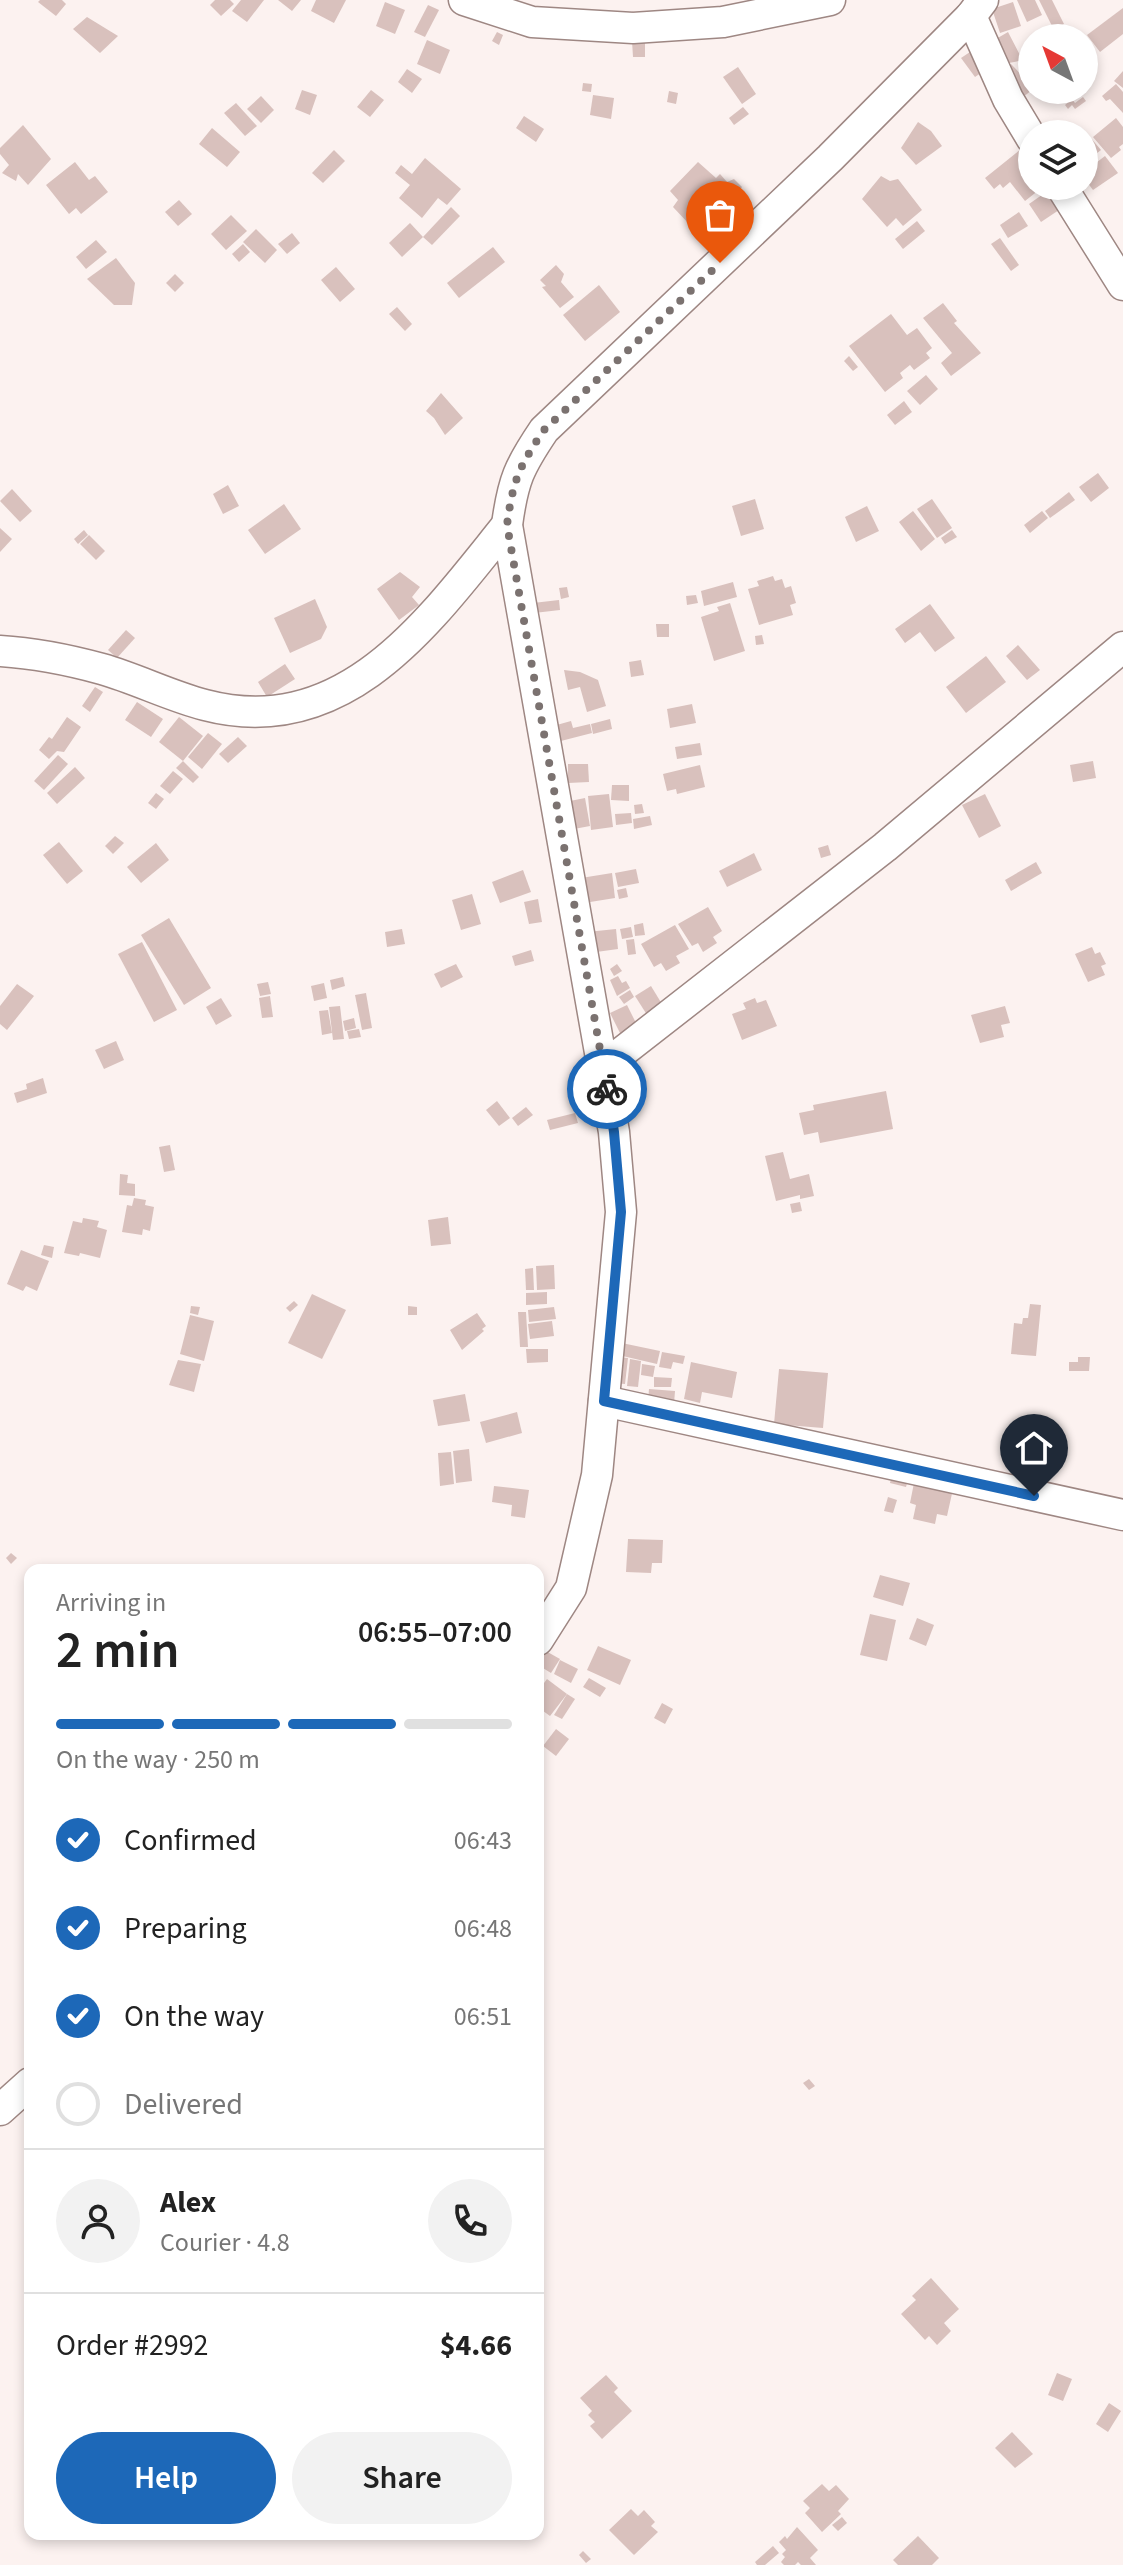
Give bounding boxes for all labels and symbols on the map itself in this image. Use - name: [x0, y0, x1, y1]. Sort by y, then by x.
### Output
- north arrow: [1018, 24, 1098, 104]
- pin: [686, 181, 754, 263]
- courier: [567, 1049, 647, 1129]
- pin: [1000, 1414, 1068, 1496]

